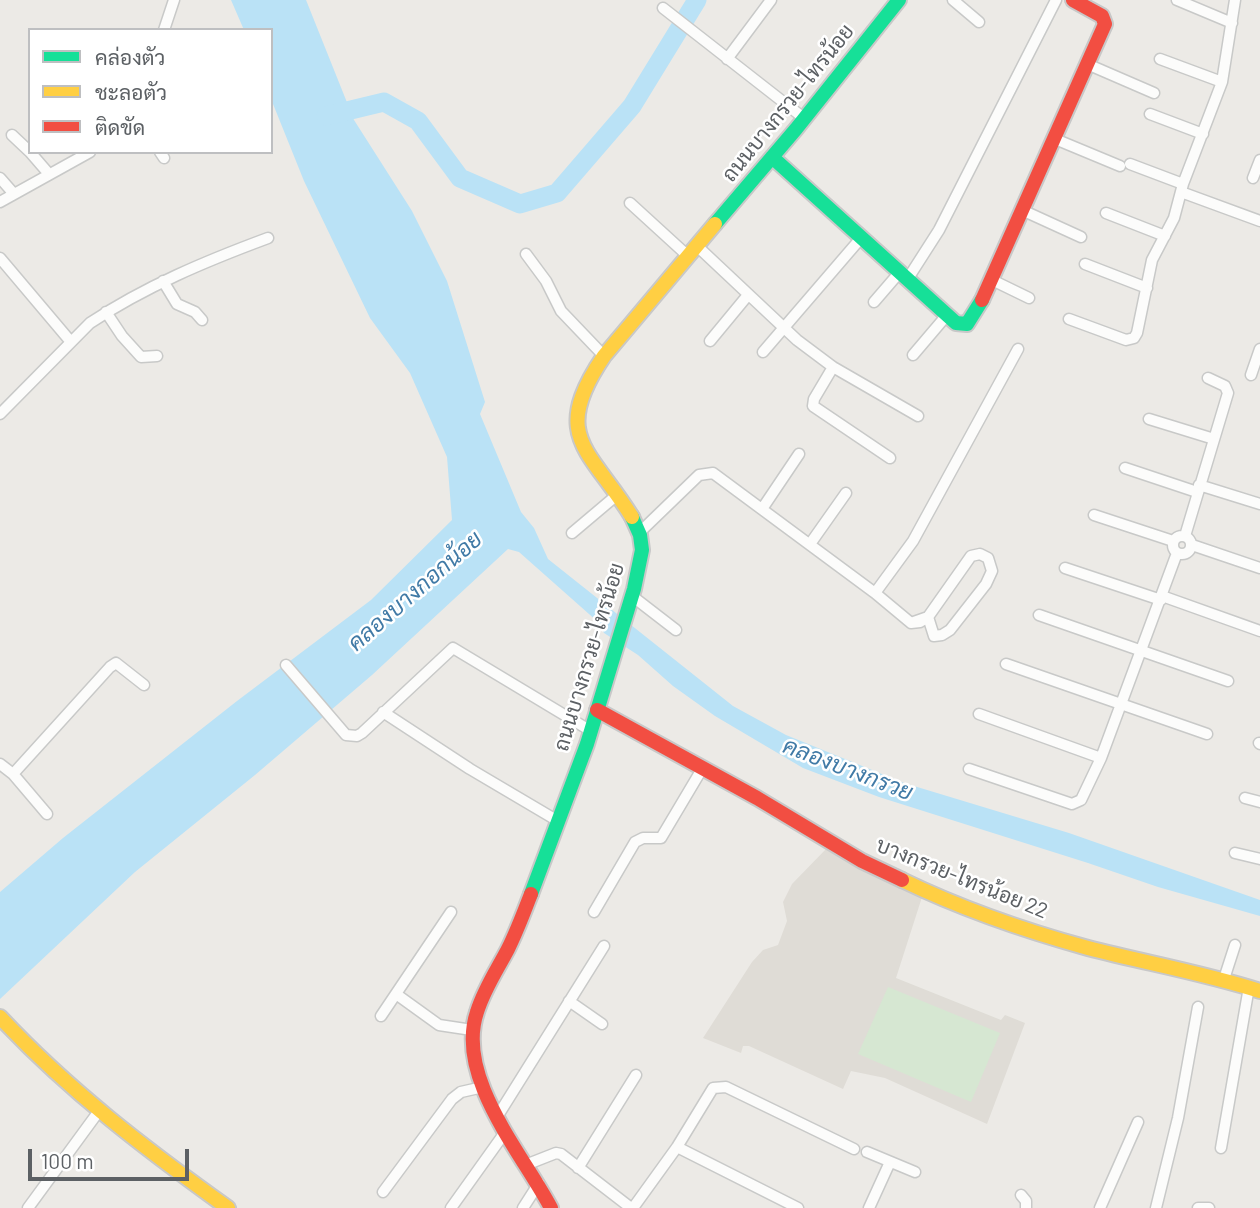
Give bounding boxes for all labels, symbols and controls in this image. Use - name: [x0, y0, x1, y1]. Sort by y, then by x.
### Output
- street label: ถนนบางกรวย-ไทรน้อย: [717, 19, 859, 187]
- legend: [28, 28, 273, 154]
- text: คล่องตัว: [95, 44, 165, 69]
- text: ชะลอตัว: [95, 79, 167, 104]
- text: ติดขัด: [95, 114, 145, 139]
- water label: คลองบางกอกน้อย: [342, 525, 488, 657]
- street label: ถนนบางกรวย-ไทรน้อย: [548, 560, 630, 754]
- water label: คลองบางกรวย: [779, 732, 917, 806]
- street label: บางกรวย-ไทรน้อย 22: [872, 832, 1052, 924]
- scale bar: [32, 1134, 192, 1178]
- text: 100 m: [41, 1148, 94, 1173]

